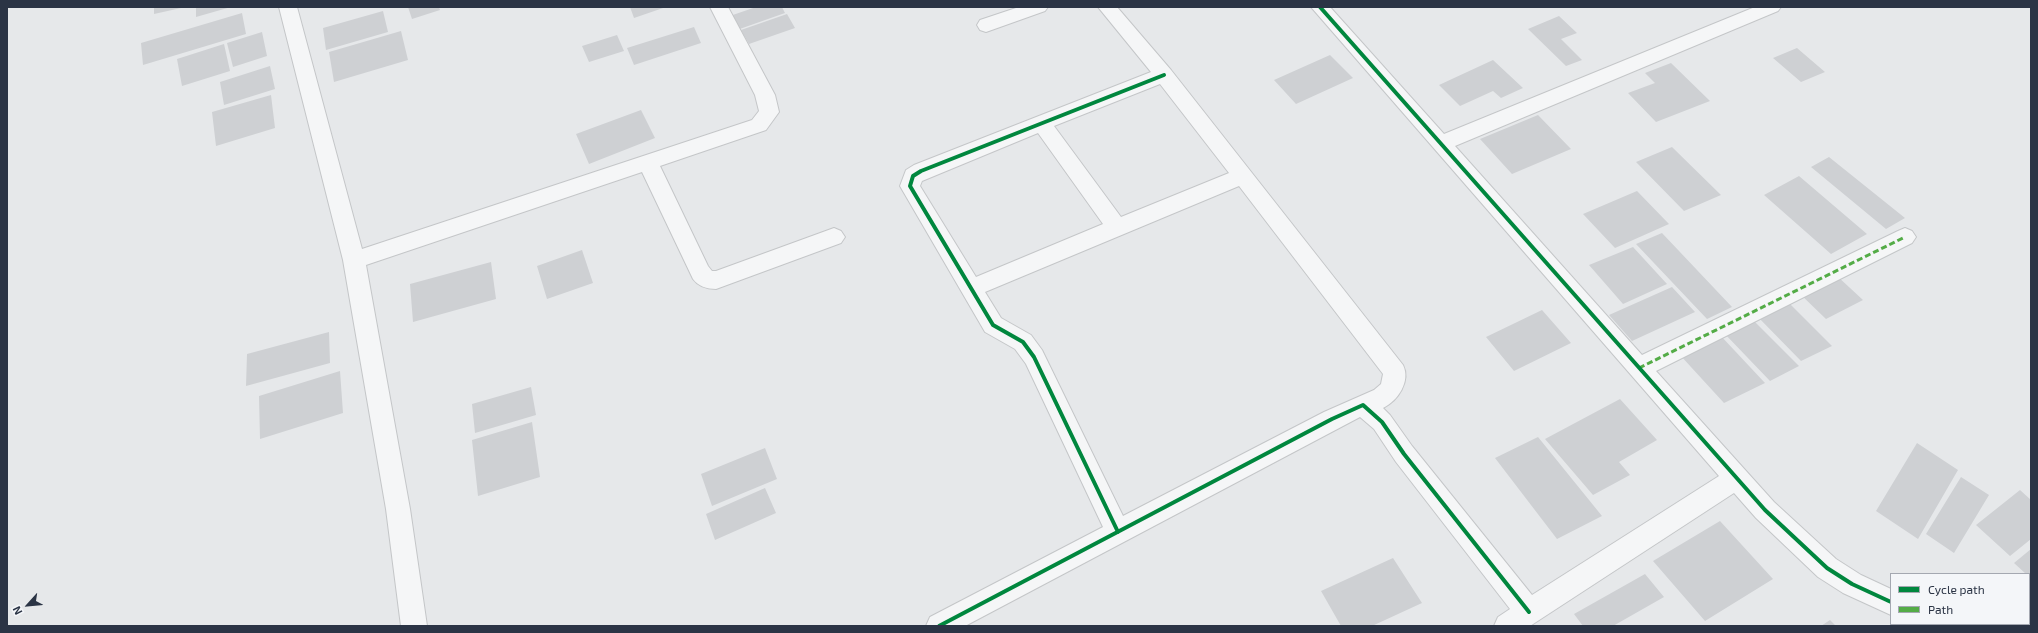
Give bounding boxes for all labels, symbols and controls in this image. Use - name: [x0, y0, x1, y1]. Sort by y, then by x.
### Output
- legend: [1890, 573, 2030, 625]
- text: Cycle path: [1928, 582, 1985, 596]
- north arrow: [8, 585, 48, 625]
- text: Path: [1928, 602, 1953, 616]
- text: N: [9, 604, 24, 617]

